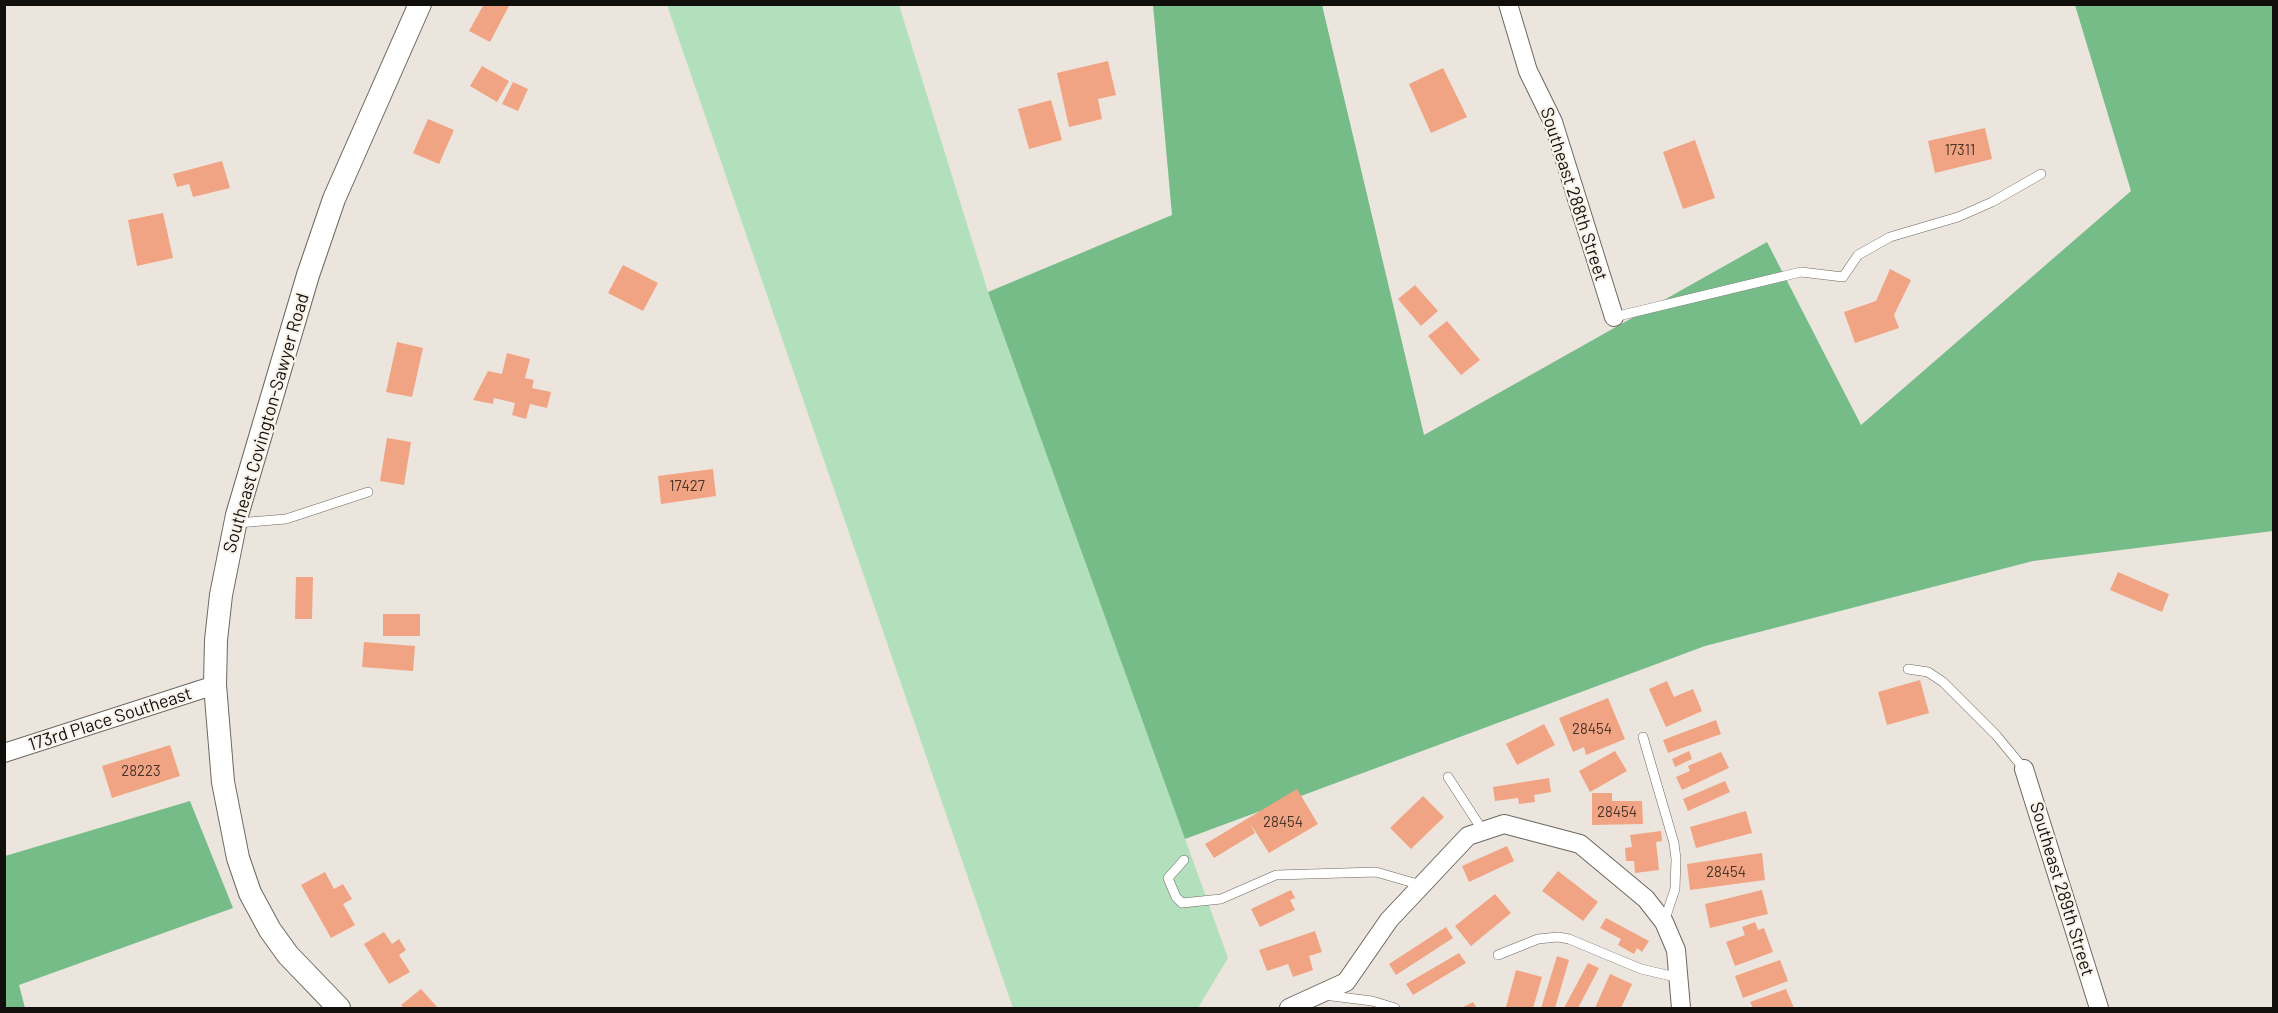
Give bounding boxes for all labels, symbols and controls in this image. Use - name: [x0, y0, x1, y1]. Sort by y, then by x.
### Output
- street label: Southeast 288th Street: [1536, 105, 1612, 283]
- house number: 17311: [1945, 141, 1975, 159]
- street label: Southeast Covington-Sawyer Road: [219, 291, 313, 555]
- house number: 17427: [669, 477, 705, 495]
- street label: 173rd Place Southeast: [26, 682, 194, 756]
- house number: 28454: [1572, 720, 1612, 738]
- house number: 28223: [121, 762, 161, 780]
- street label: Southeast 289th Street: [2025, 799, 2099, 979]
- house number: 28454: [1597, 803, 1637, 821]
- house number: 28454: [1263, 813, 1303, 831]
- house number: 28454: [1706, 863, 1746, 881]

